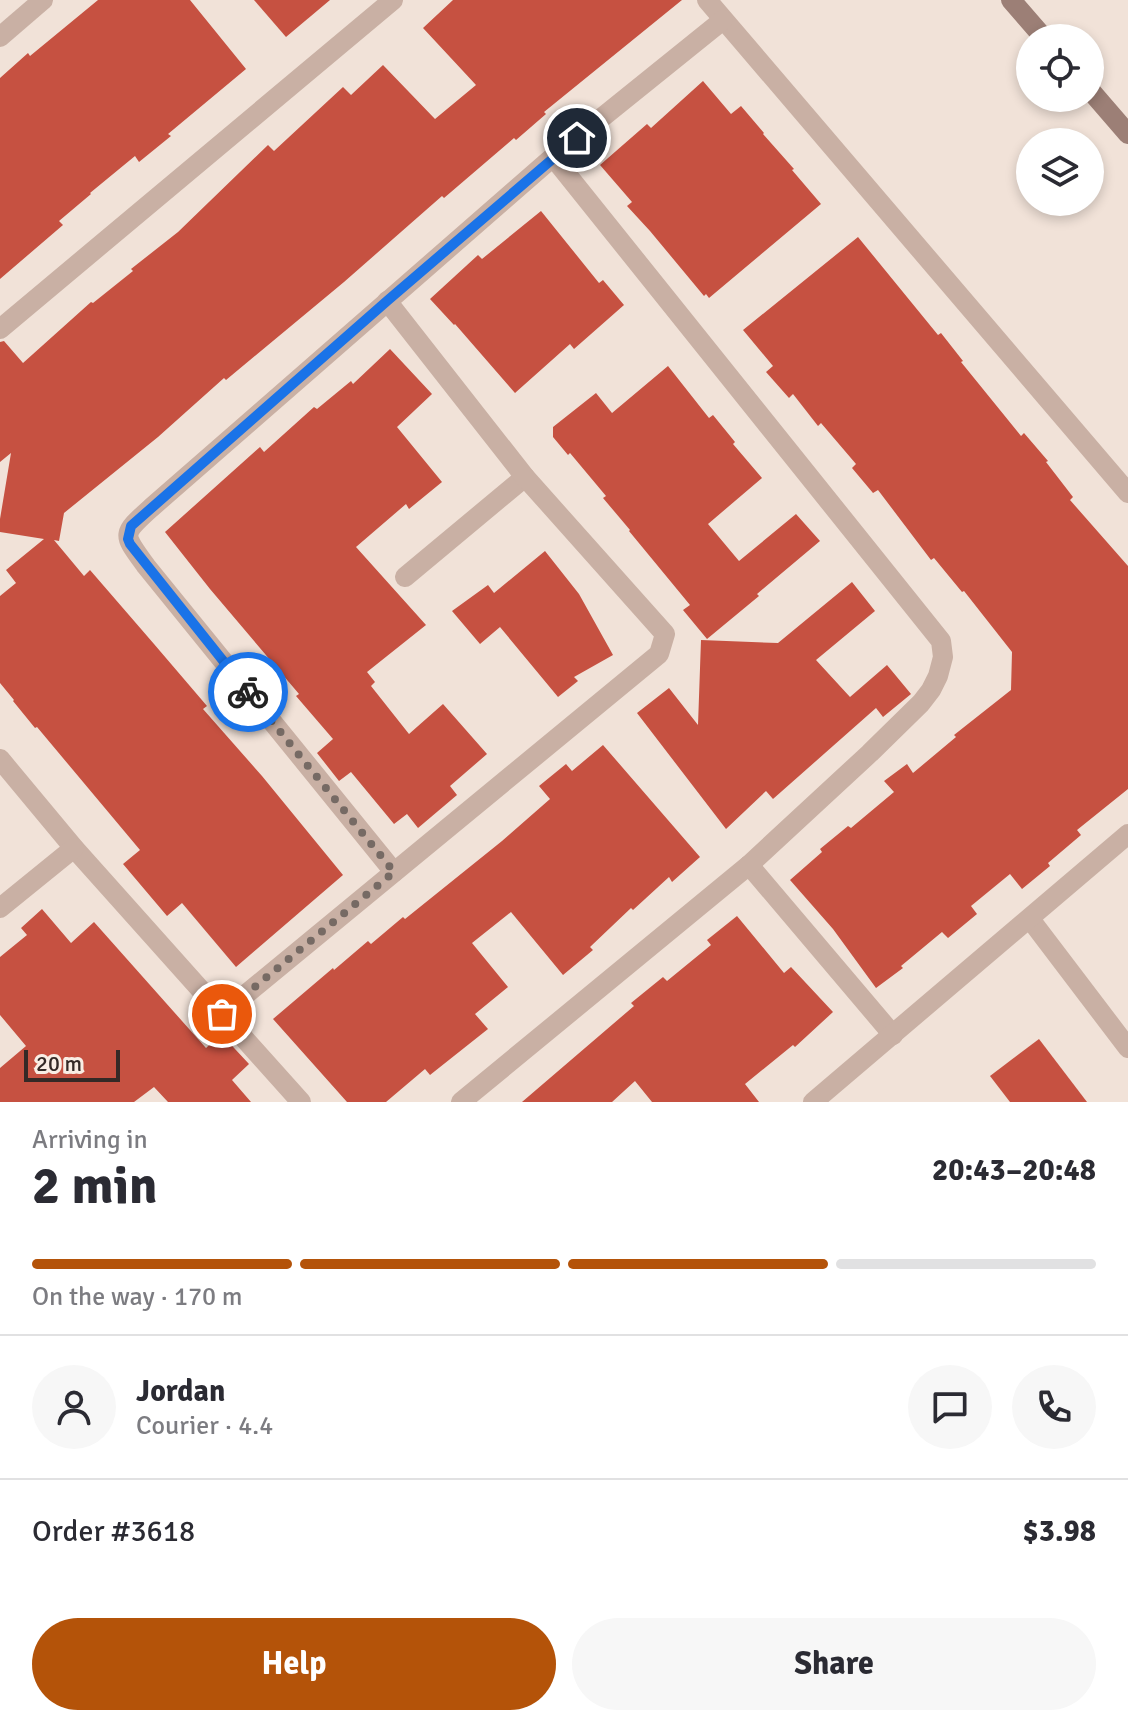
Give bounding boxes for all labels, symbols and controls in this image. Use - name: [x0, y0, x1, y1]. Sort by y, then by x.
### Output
- map controls: [1016, 24, 1104, 216]
- button: locate: [1016, 24, 1104, 112]
- pin: [543, 104, 611, 172]
- icon: home: [555, 116, 599, 160]
- button: layers: [1016, 128, 1104, 216]
- courier: [208, 652, 288, 732]
- icon: bike: [226, 670, 270, 714]
- pin: [188, 980, 256, 1048]
- icon: bag: [200, 992, 244, 1036]
- scale bar: [24, 1046, 120, 1082]
- text: 20 m: [36, 1050, 82, 1077]
- text: Arriving in: [32, 1124, 148, 1156]
- text: 20:43–20:48: [932, 1152, 1096, 1189]
- text: 2 min: [32, 1154, 158, 1218]
- text: On the way · 170 m: [32, 1281, 242, 1313]
- button: person: [32, 1365, 116, 1449]
- button: chat: [908, 1365, 992, 1449]
- button: phone: [1012, 1365, 1096, 1449]
- text: Jordan: [136, 1373, 225, 1410]
- text: Courier · 4.4: [136, 1410, 273, 1442]
- text: Order #3618: [32, 1513, 195, 1550]
- text: $3.98: [1023, 1513, 1096, 1550]
- button: Help: [32, 1618, 556, 1710]
- button: Share: [572, 1618, 1096, 1710]

